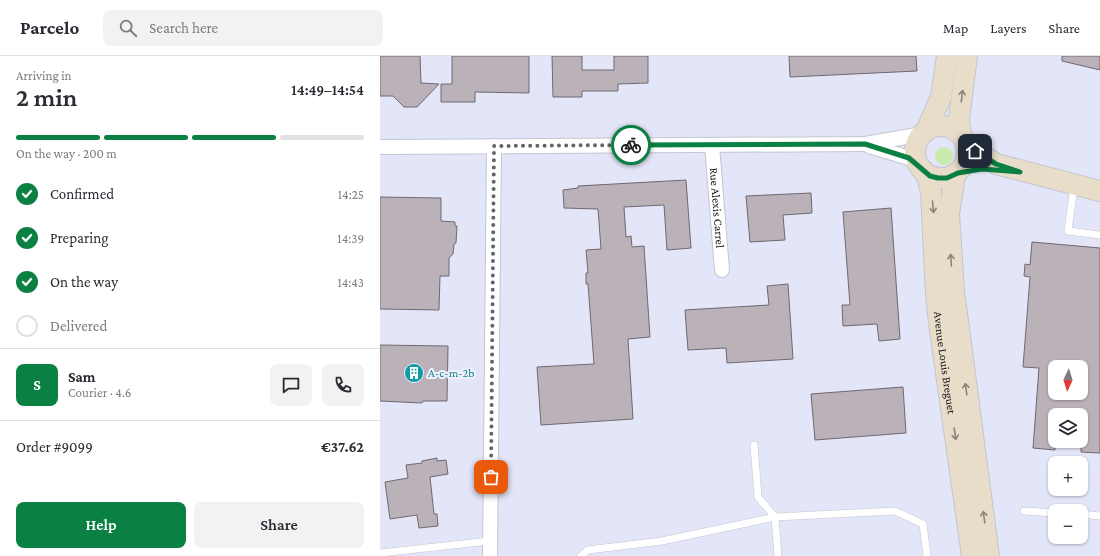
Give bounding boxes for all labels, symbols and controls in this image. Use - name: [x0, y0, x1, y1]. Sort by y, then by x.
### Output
- search box: [103, 10, 383, 46]
- text: Parcelo: [20, 17, 79, 38]
- icon: search: [117, 17, 139, 39]
- text: Search here: [149, 20, 218, 36]
- text: Map: [943, 20, 968, 36]
- text: Layers: [990, 20, 1027, 36]
- text: Share: [1049, 20, 1080, 36]
- text: Arriving in: [16, 68, 72, 83]
- text: 14:49–14:54: [291, 82, 364, 98]
- text: 2 min: [16, 83, 77, 112]
- one-way arrow: [958, 90, 966, 103]
- courier: [611, 125, 651, 165]
- icon: bike: [620, 134, 642, 156]
- pin: [958, 134, 992, 168]
- icon: home: [964, 140, 986, 162]
- text: On the way · 200 m: [16, 146, 117, 161]
- street label: Rue Alexis Carrel: [707, 167, 727, 249]
- icon: check: [16, 183, 38, 205]
- text: Confirmed: [50, 186, 114, 202]
- text: 14:25: [338, 187, 364, 202]
- one-way arrow: [929, 200, 937, 213]
- icon: check: [16, 227, 38, 249]
- text: Preparing: [50, 230, 109, 246]
- text: 14:39: [337, 231, 364, 246]
- one-way arrow: [948, 254, 955, 267]
- icon: check: [16, 271, 38, 293]
- text: On the way: [50, 274, 118, 290]
- text: 14:43: [337, 275, 364, 290]
- street label: Avenue Louis Breguet: [931, 311, 959, 416]
- text: Delivered: [50, 318, 107, 334]
- north arrow: [1048, 360, 1088, 400]
- map controls: [1048, 360, 1088, 544]
- building icon: A-c-m-2b: [403, 362, 425, 384]
- button: chat: [270, 364, 312, 406]
- button: phone: [322, 364, 364, 406]
- place label: A-c-m-2b: [428, 366, 474, 380]
- text: Sam: [68, 369, 96, 385]
- text: S: [33, 377, 41, 393]
- one-way arrow: [962, 383, 970, 396]
- text: Courier · 4.6: [68, 385, 131, 400]
- button: layers: [1048, 408, 1088, 448]
- one-way arrow: [951, 427, 959, 440]
- text: Order #9099: [16, 439, 93, 455]
- text: €37.62: [321, 439, 364, 455]
- button: +: [1048, 456, 1088, 496]
- pin: [474, 460, 508, 494]
- icon: bag: [480, 466, 502, 488]
- button: Help: [16, 502, 186, 548]
- button: Share: [194, 502, 364, 548]
- button: −: [1048, 504, 1088, 544]
- one-way arrow: [980, 511, 988, 524]

